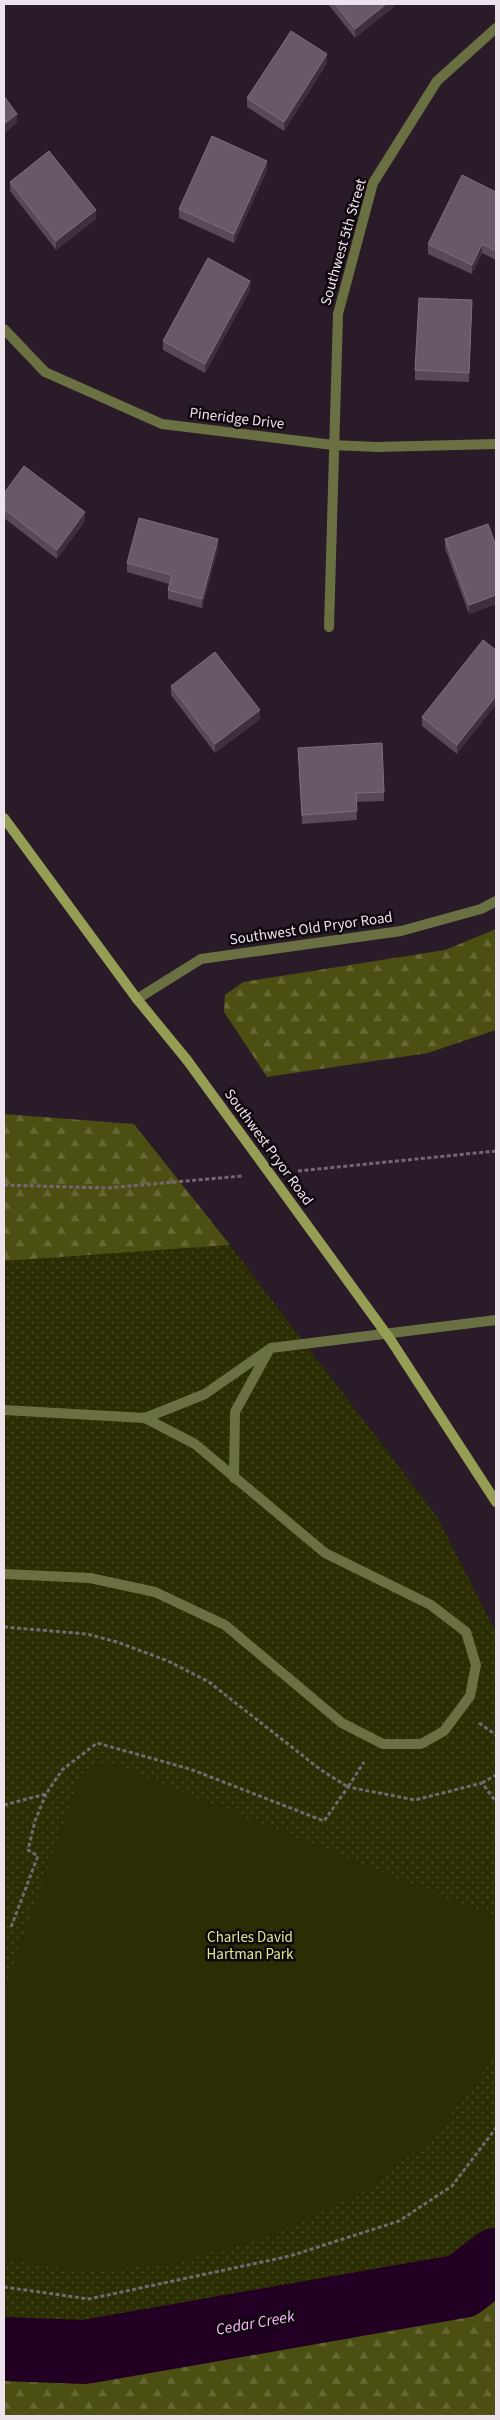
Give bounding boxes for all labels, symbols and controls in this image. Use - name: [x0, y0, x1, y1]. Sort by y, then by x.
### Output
- street label: Southwest 5th Street: [315, 176, 372, 308]
- street label: Pineridge Drive: [188, 402, 286, 435]
- street label: Southwest Old Pryor Road: [228, 907, 394, 950]
- street label: Southwest Pryor Road: [219, 1085, 318, 1210]
- park label: Charles David Hartman Park: [207, 1927, 294, 1965]
- water label: Cedar Creek: [214, 2305, 297, 2341]

